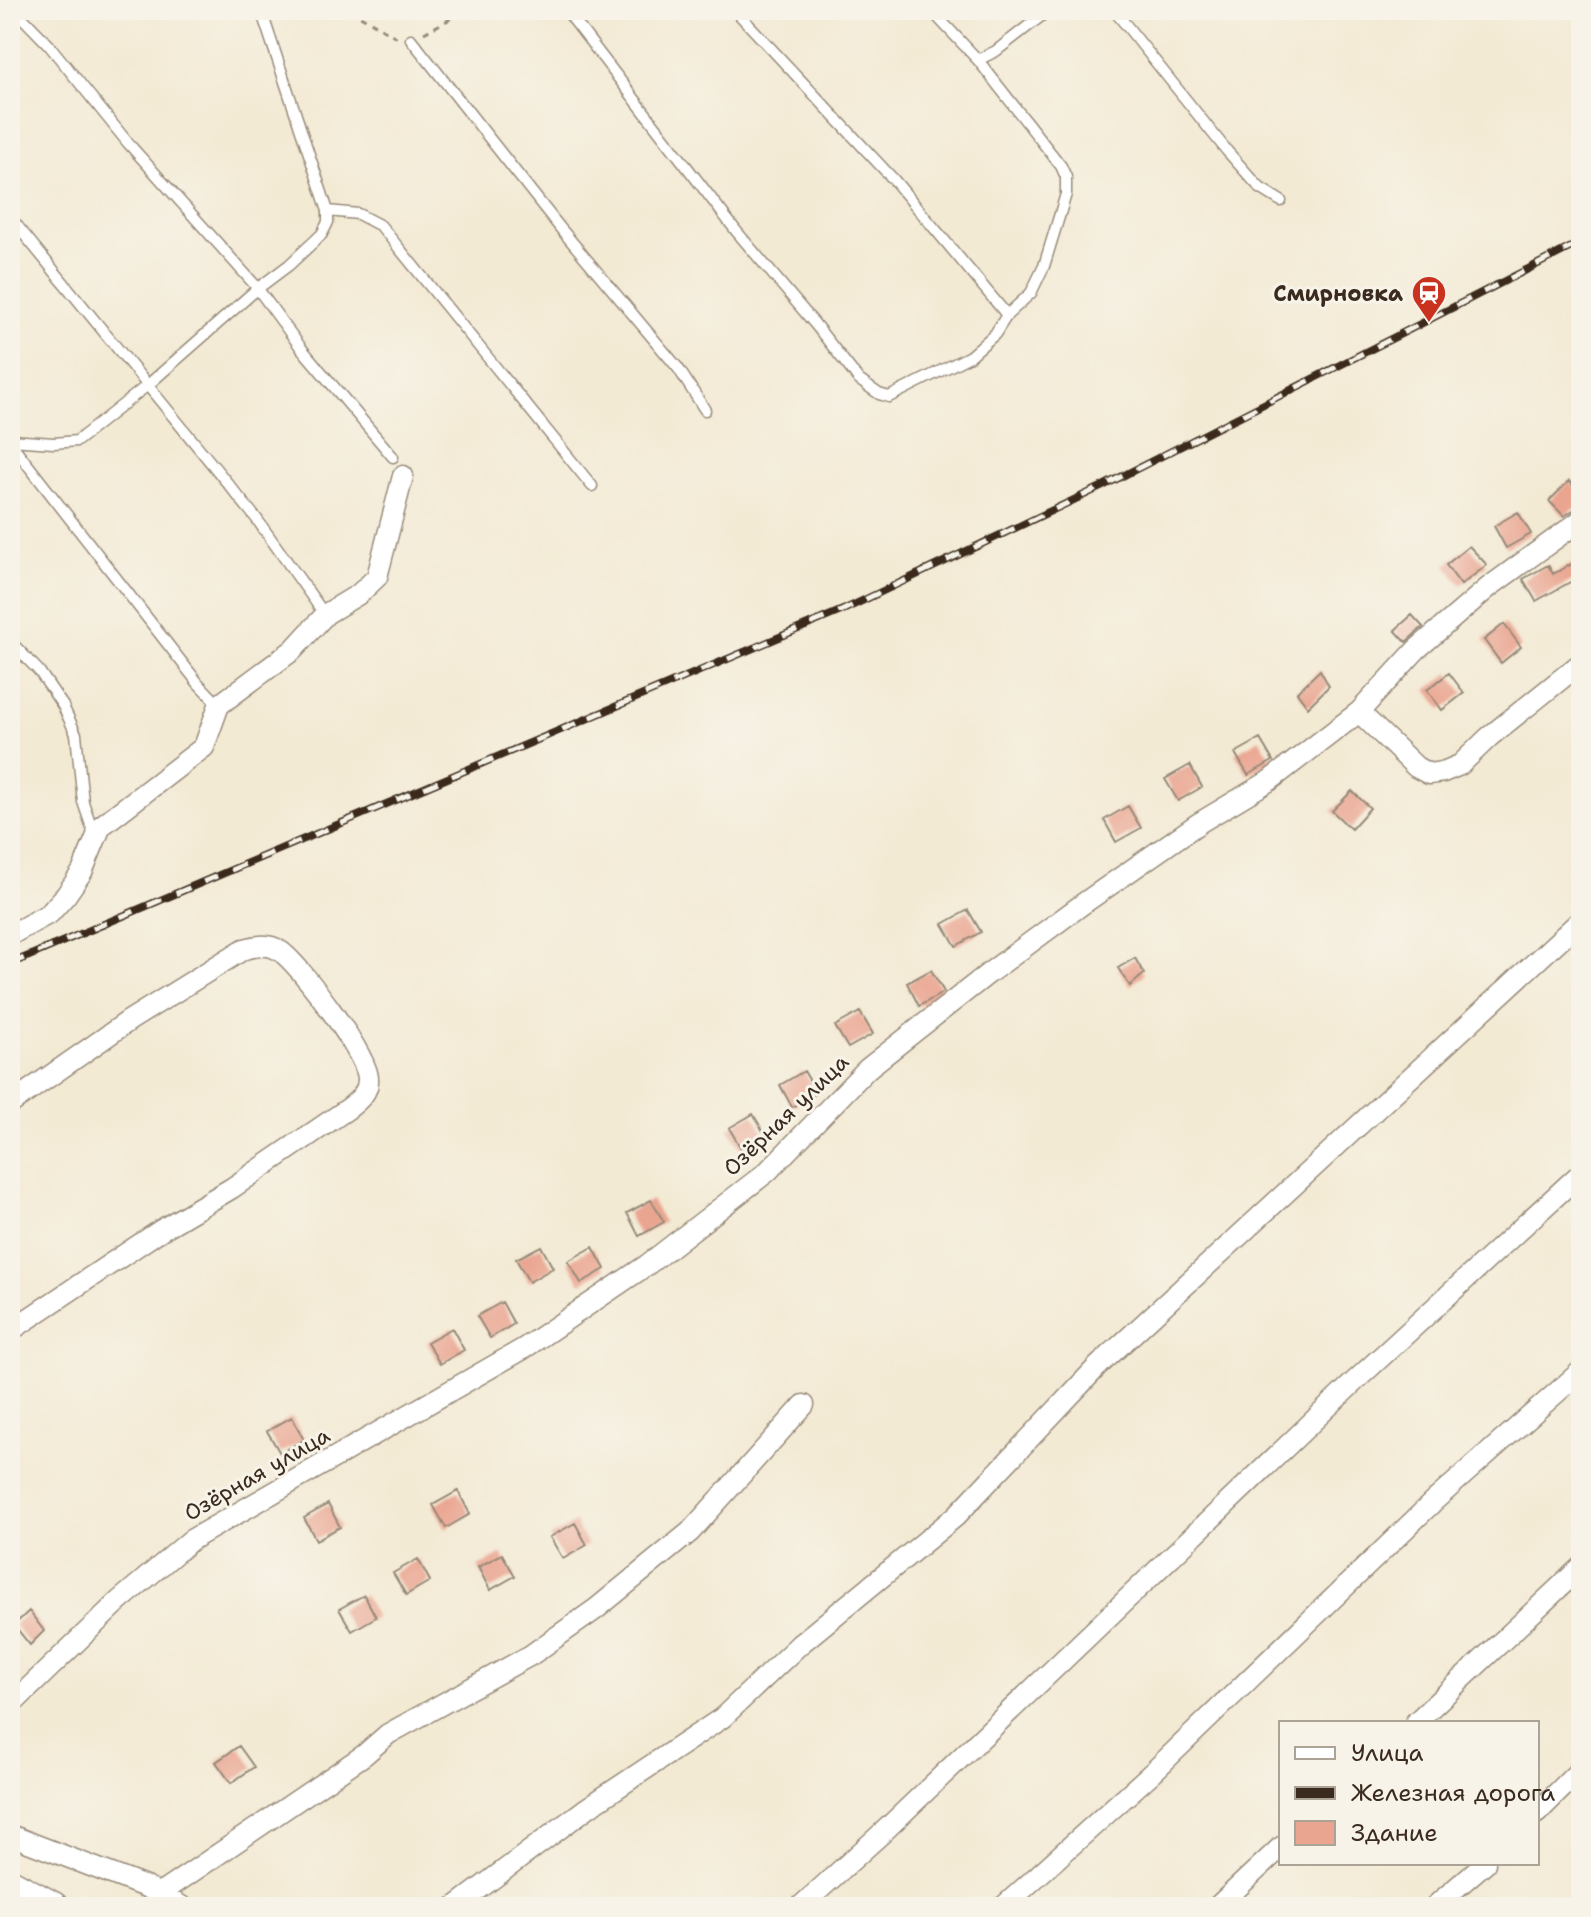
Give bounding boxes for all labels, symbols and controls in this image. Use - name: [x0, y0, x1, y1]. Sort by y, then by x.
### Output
- station icon: Смирновка: [1410, 274, 1448, 324]
- place label: Смирновка: [1273, 279, 1403, 308]
- street label: Озёрная улица: [717, 1047, 855, 1182]
- street label: Озёрная улица: [179, 1420, 335, 1528]
- legend: [1279, 1721, 1539, 1865]
- text: Улица: [1351, 1737, 1424, 1769]
- text: Железная дорога: [1351, 1777, 1555, 1809]
- text: Здание: [1351, 1817, 1438, 1849]

